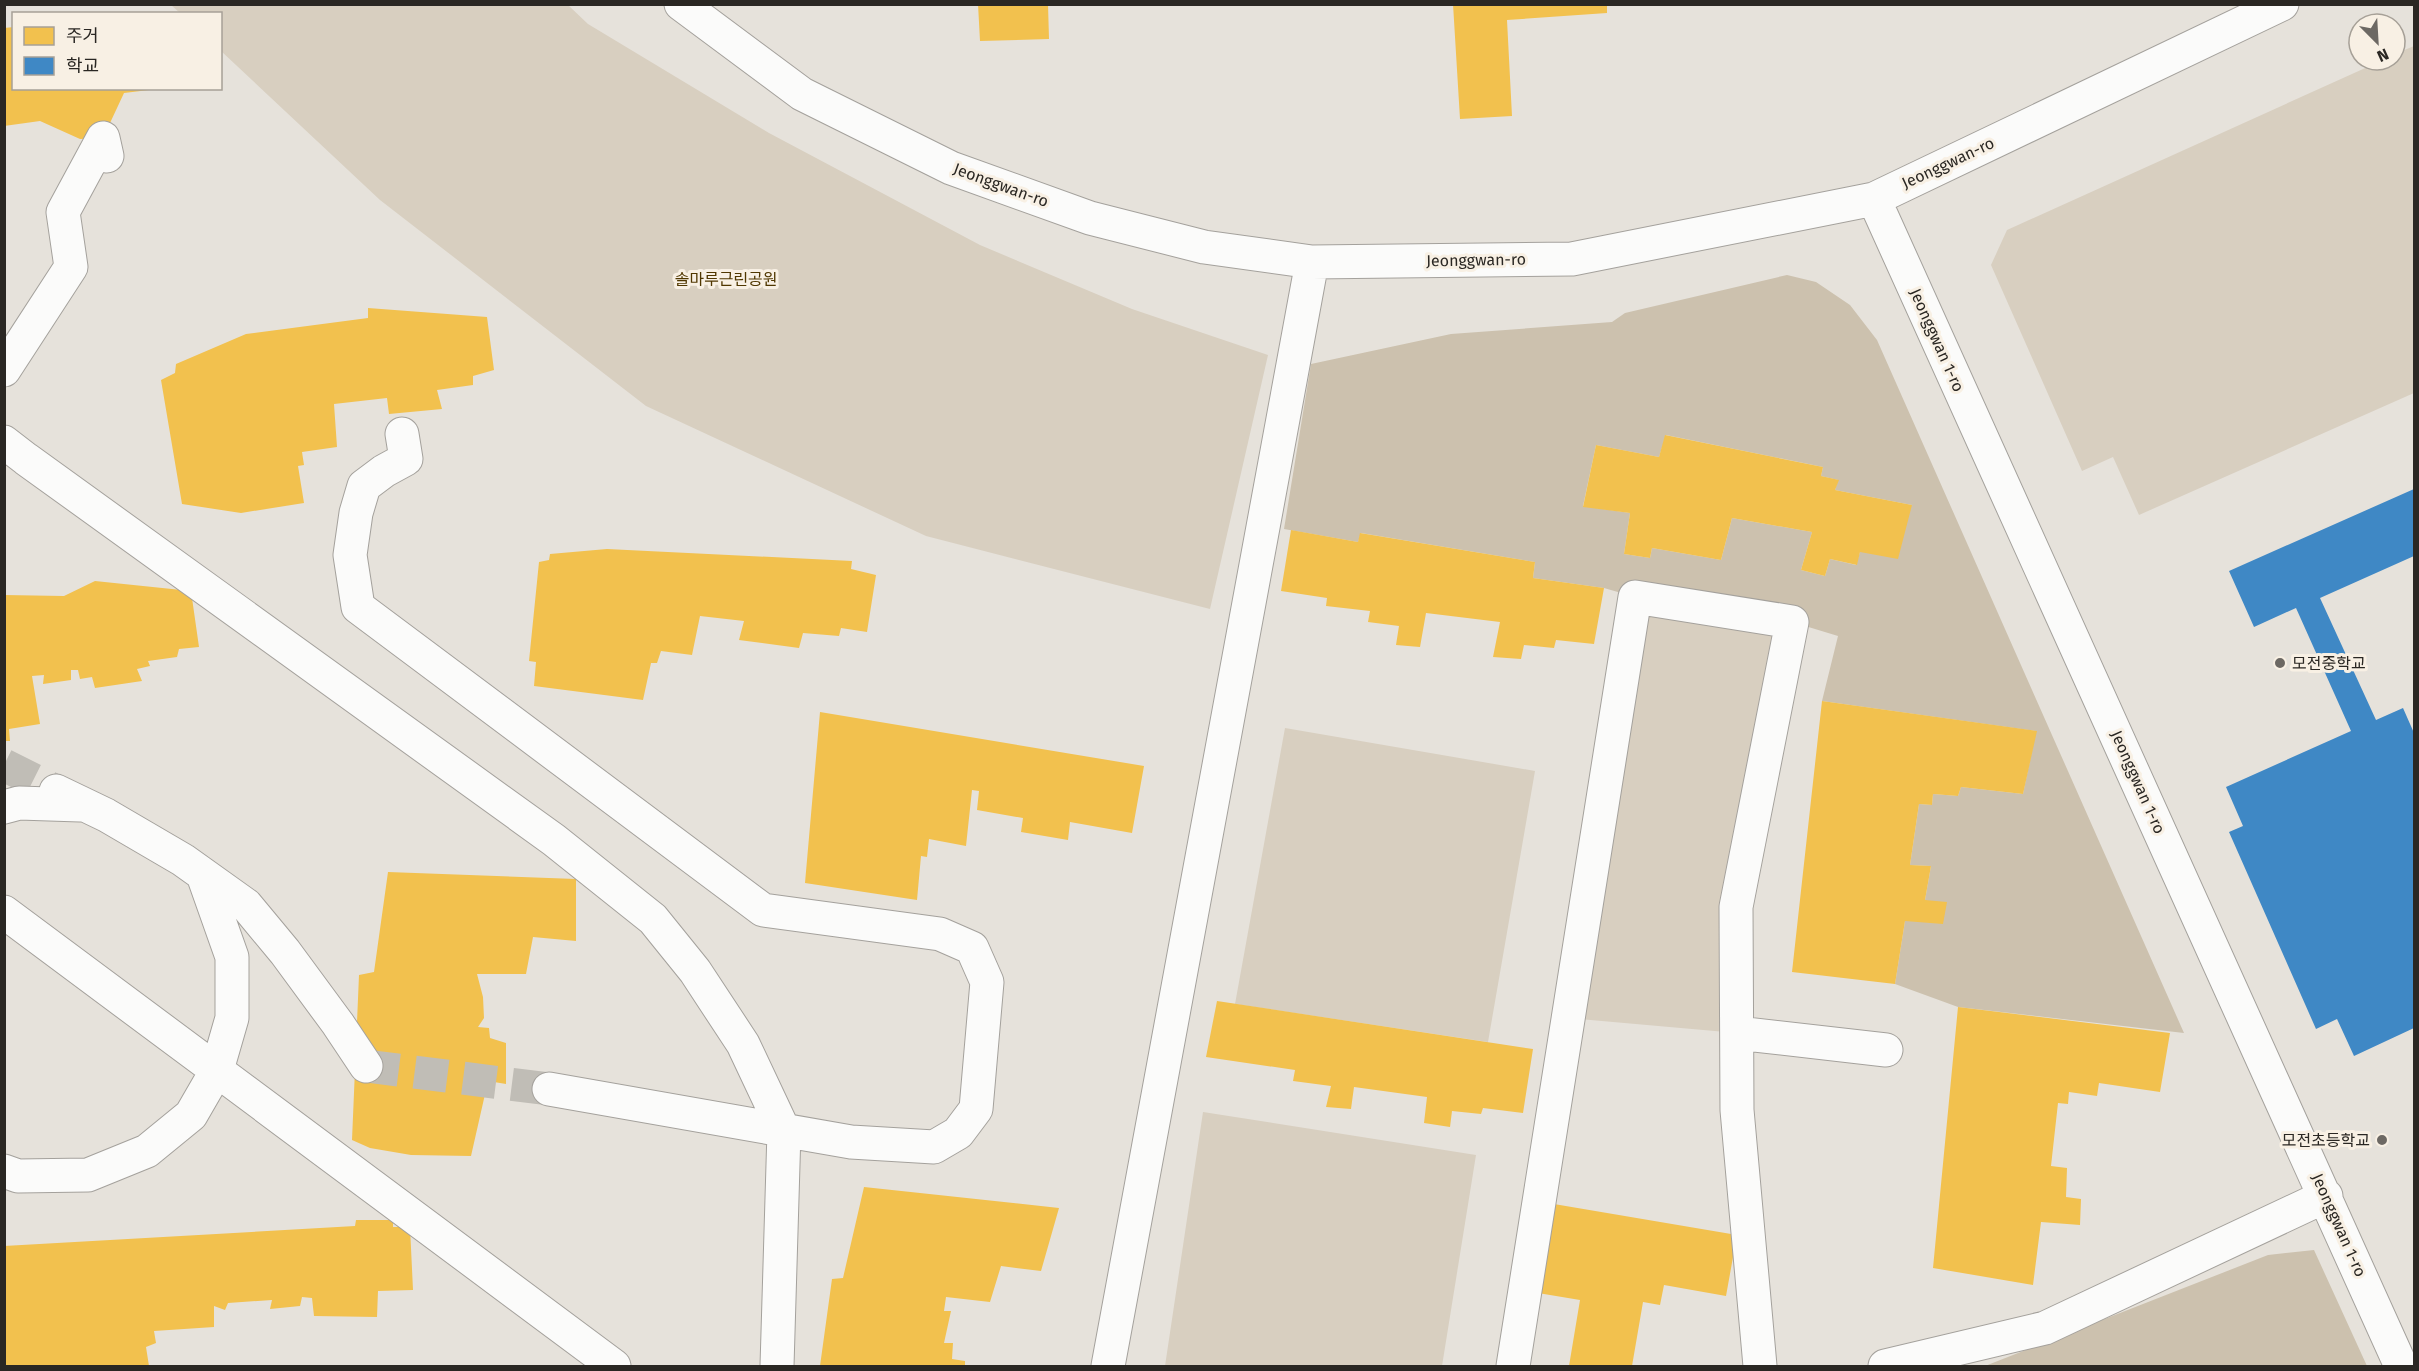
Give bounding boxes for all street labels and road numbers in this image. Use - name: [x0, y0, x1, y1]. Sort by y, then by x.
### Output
- street label: Jeonggwan-ro: [1899, 133, 1997, 193]
- street label: Jeonggwan-ro: [951, 159, 1051, 211]
- street label: Jeonggwan-ro: [1426, 250, 1526, 270]
- street label: Jeonggwan 1-ro: [1906, 285, 1968, 395]
- street label: Jeonggwan 1-ro: [2107, 727, 2169, 837]
- street label: Jeonggwan 1-ro: [2308, 1170, 2370, 1280]

